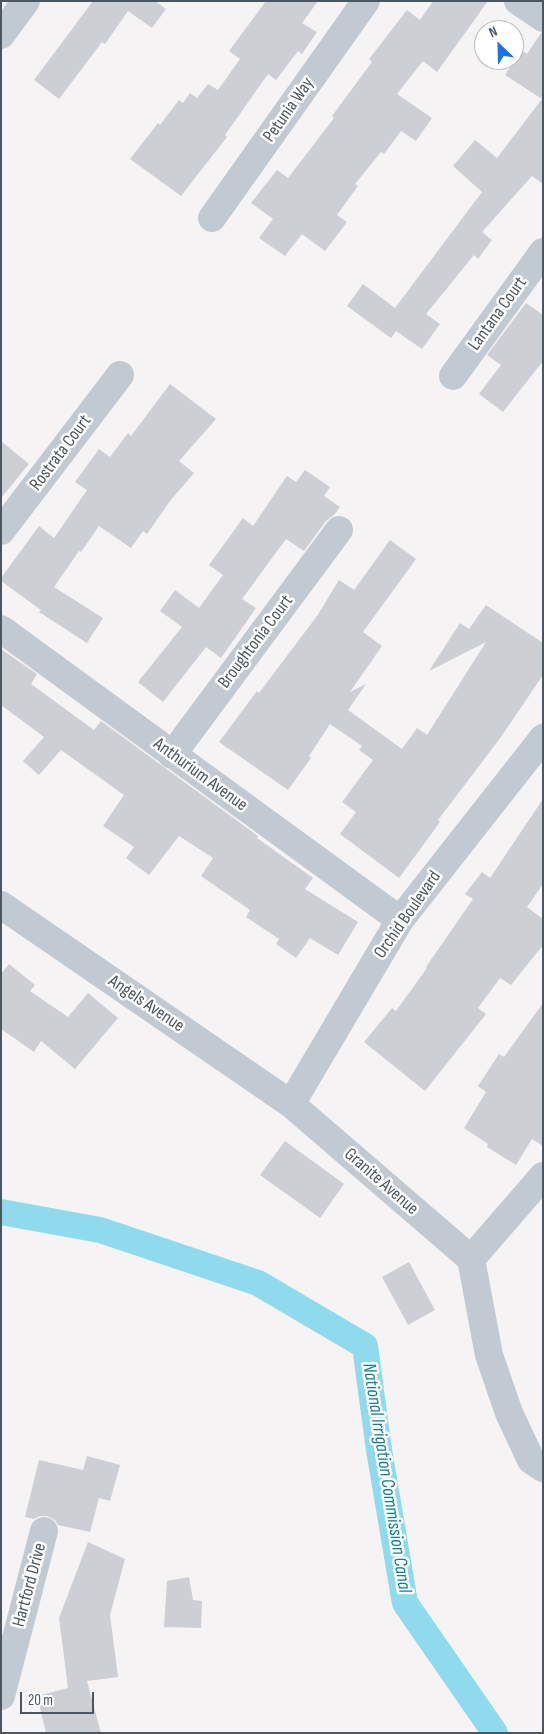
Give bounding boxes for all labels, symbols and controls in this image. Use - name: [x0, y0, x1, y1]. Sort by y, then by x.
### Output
- north arrow: [474, 20, 524, 70]
- text: N: [486, 22, 500, 41]
- street label: Petunia Way: [259, 74, 319, 146]
- street label: Lantana Court: [464, 273, 532, 355]
- street label: Rostrata Court: [26, 411, 96, 495]
- street label: Broughtonia Court: [214, 591, 298, 693]
- street label: Anthurium Avenue: [149, 734, 251, 816]
- street label: Orchid Boulevard: [370, 867, 446, 963]
- street label: Angels Avenue: [104, 971, 188, 1037]
- street label: Granite Avenue: [339, 1144, 423, 1220]
- water label: National Irrigation Commission Canal: [357, 1361, 415, 1595]
- street label: Hartford Drive: [8, 1541, 52, 1629]
- scale bar: [22, 1682, 96, 1714]
- text: 20 m: [28, 1691, 53, 1710]

